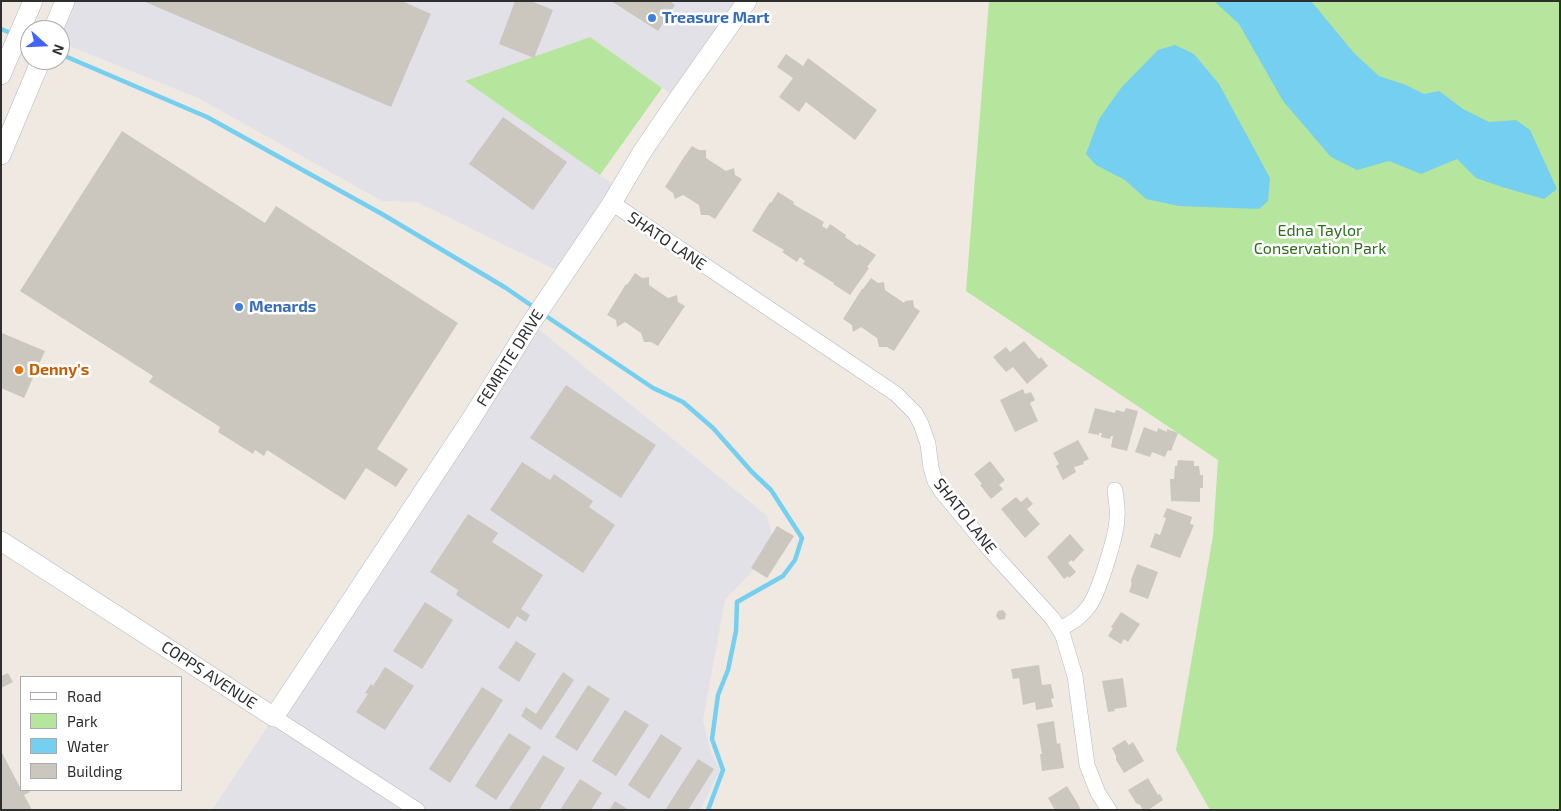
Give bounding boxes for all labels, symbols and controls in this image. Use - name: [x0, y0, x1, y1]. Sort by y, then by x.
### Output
- place label: Treasure Mart: [662, 8, 770, 28]
- marker: Treasure Mart: [646, 12, 658, 24]
- north arrow: [20, 20, 70, 70]
- text: N: [49, 42, 68, 58]
- street label: SHATO LANE: [624, 208, 710, 274]
- park label: Edna Taylor Conservation Park: [1254, 221, 1386, 259]
- place label: Menards: [249, 297, 316, 317]
- marker: Menards: [233, 301, 245, 313]
- street label: FEMRITE DRIVE: [472, 306, 548, 410]
- place label: Denny's: [29, 360, 89, 380]
- marker: Denny's: [13, 364, 25, 376]
- street label: SHATO LANE: [930, 474, 1000, 558]
- street label: COPPS AVENUE: [158, 637, 260, 713]
- legend: [20, 676, 182, 791]
- text: Road: [67, 687, 102, 705]
- text: Park: [67, 712, 98, 730]
- text: Water: [67, 737, 109, 755]
- text: Building: [67, 762, 122, 780]

